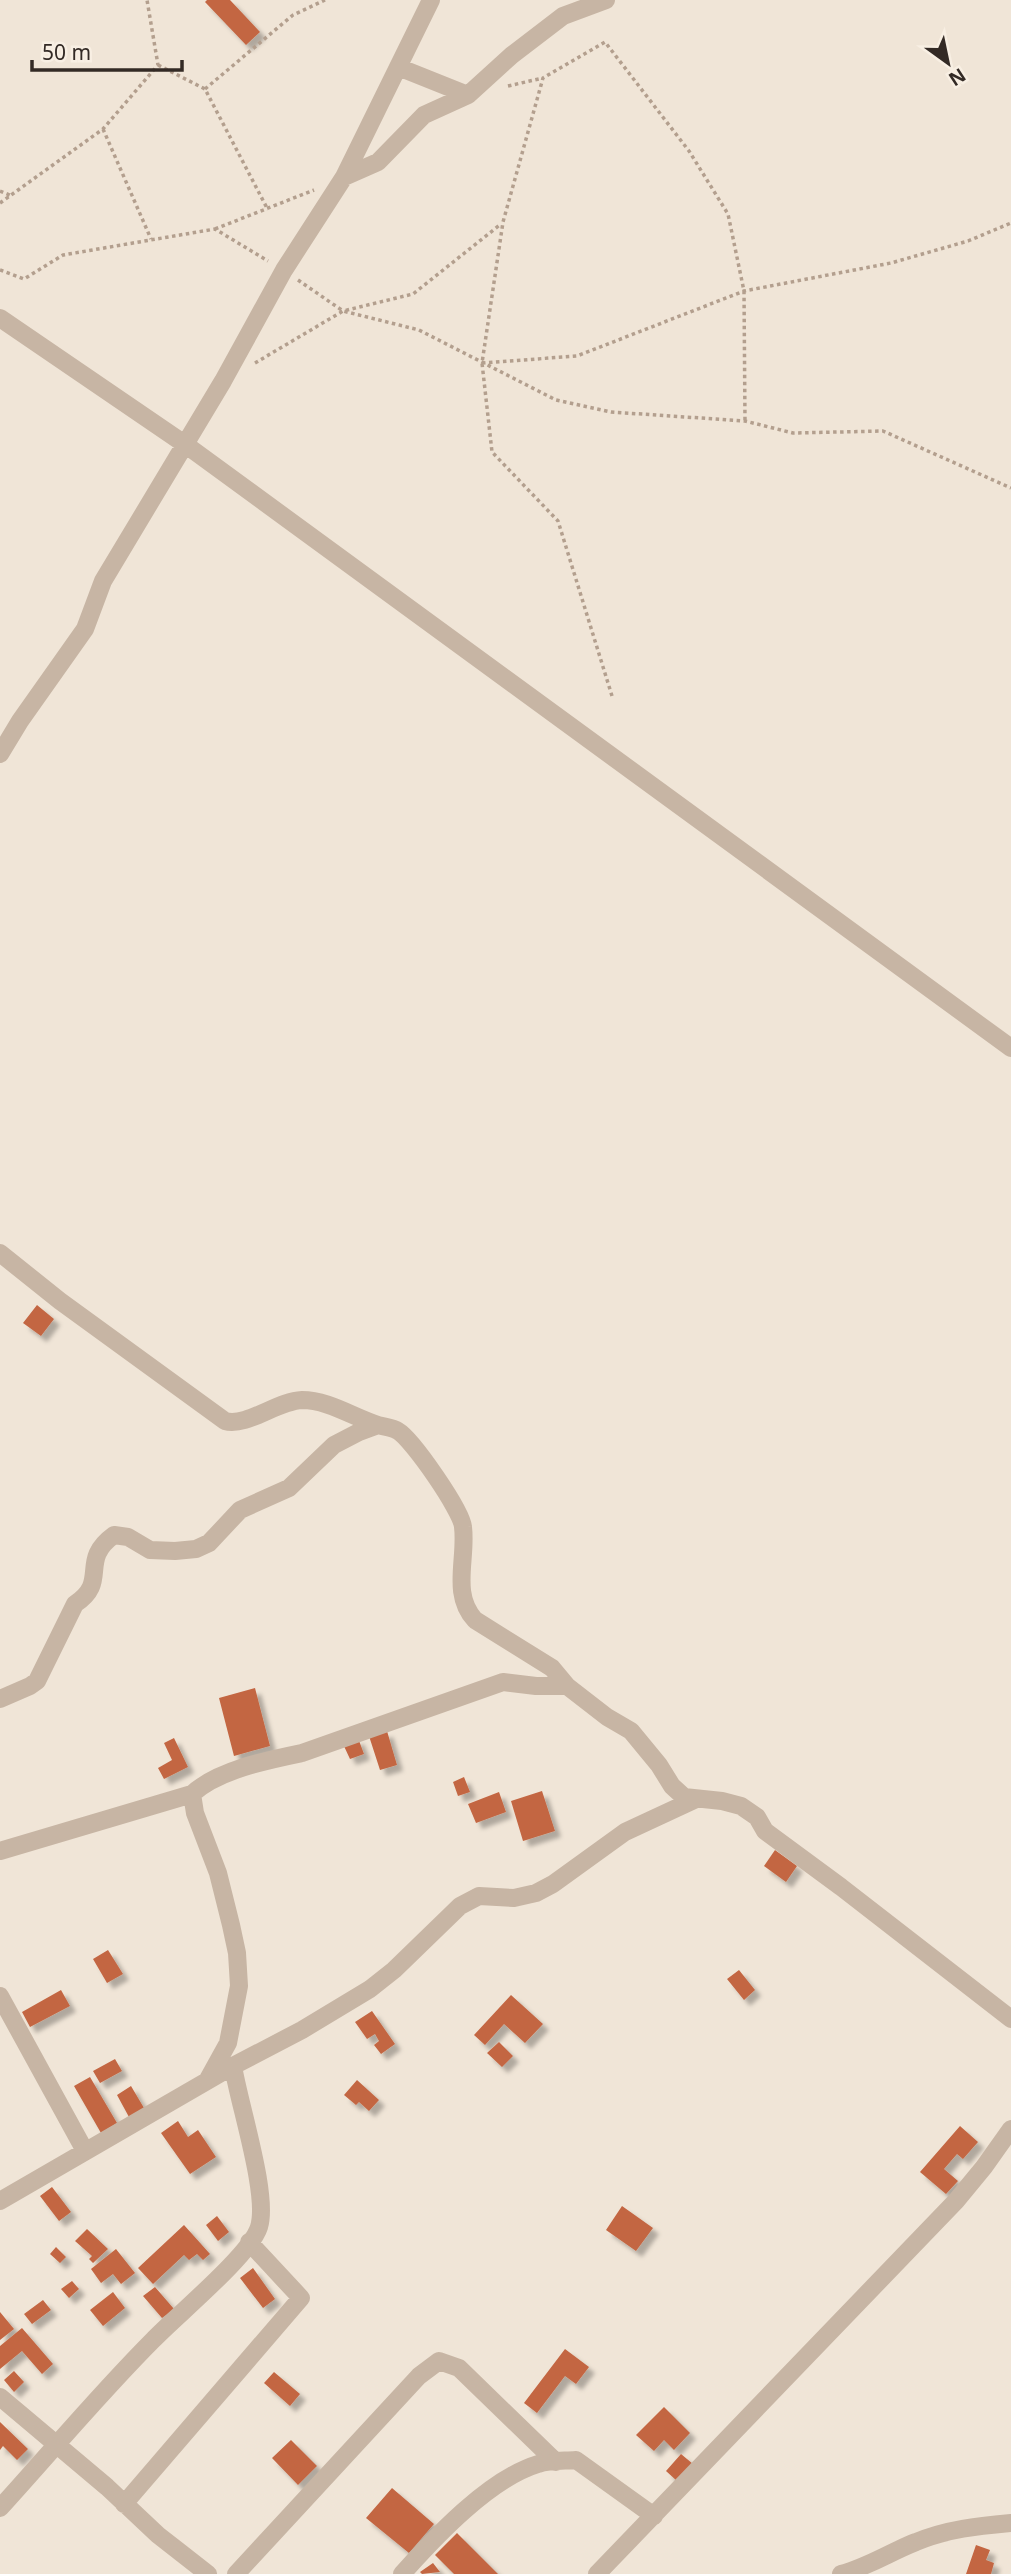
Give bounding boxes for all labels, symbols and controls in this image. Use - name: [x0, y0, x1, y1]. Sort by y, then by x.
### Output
- scale bar: [32, 28, 182, 72]
- north arrow: [913, 28, 983, 98]
- text: 50 m: [42, 38, 91, 66]
- text: N: [944, 62, 971, 92]

